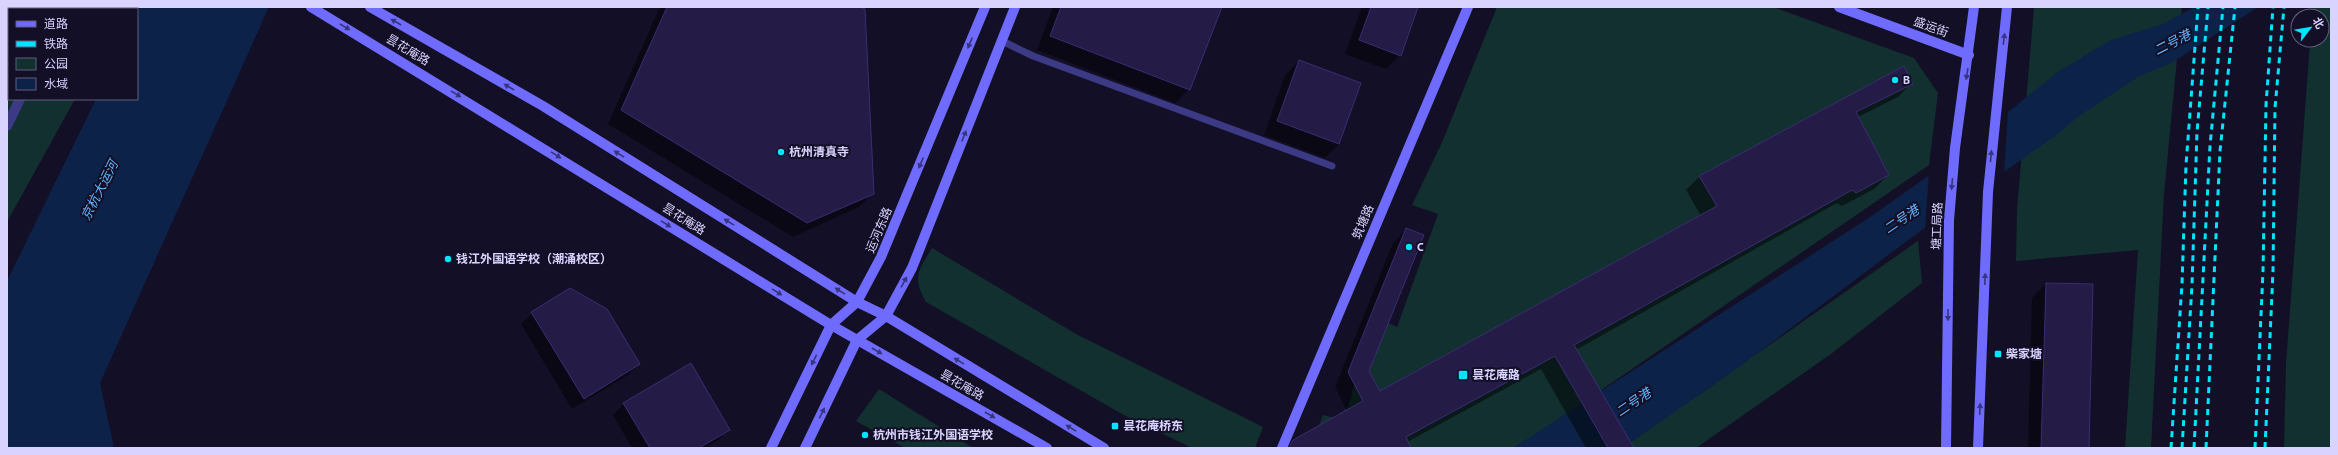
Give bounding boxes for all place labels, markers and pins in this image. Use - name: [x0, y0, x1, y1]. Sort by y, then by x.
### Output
- place label: B: [1903, 72, 1910, 87]
- marker: B: [1890, 75, 1900, 85]
- place label: 杭州清真寺: [789, 144, 849, 159]
- marker: 杭州清真寺: [776, 147, 786, 157]
- place label: C: [1417, 239, 1424, 254]
- marker: C: [1404, 242, 1414, 252]
- place label: 钱江外国语学校（潮涌校区）: [456, 251, 612, 266]
- marker: 钱江外国语学校（潮涌校区）: [443, 254, 453, 264]
- place label: 柴家塘: [2006, 346, 2042, 361]
- marker: 柴家塘: [1993, 349, 2003, 359]
- place label: 昙花庵路: [1472, 367, 1520, 382]
- marker: 昙花庵路: [1457, 369, 1469, 381]
- place label: 昙花庵桥东: [1123, 418, 1183, 433]
- marker: 昙花庵桥东: [1110, 421, 1120, 431]
- place label: 杭州市钱江外国语学校: [873, 427, 993, 442]
- marker: 杭州市钱江外国语学校: [860, 430, 870, 440]

